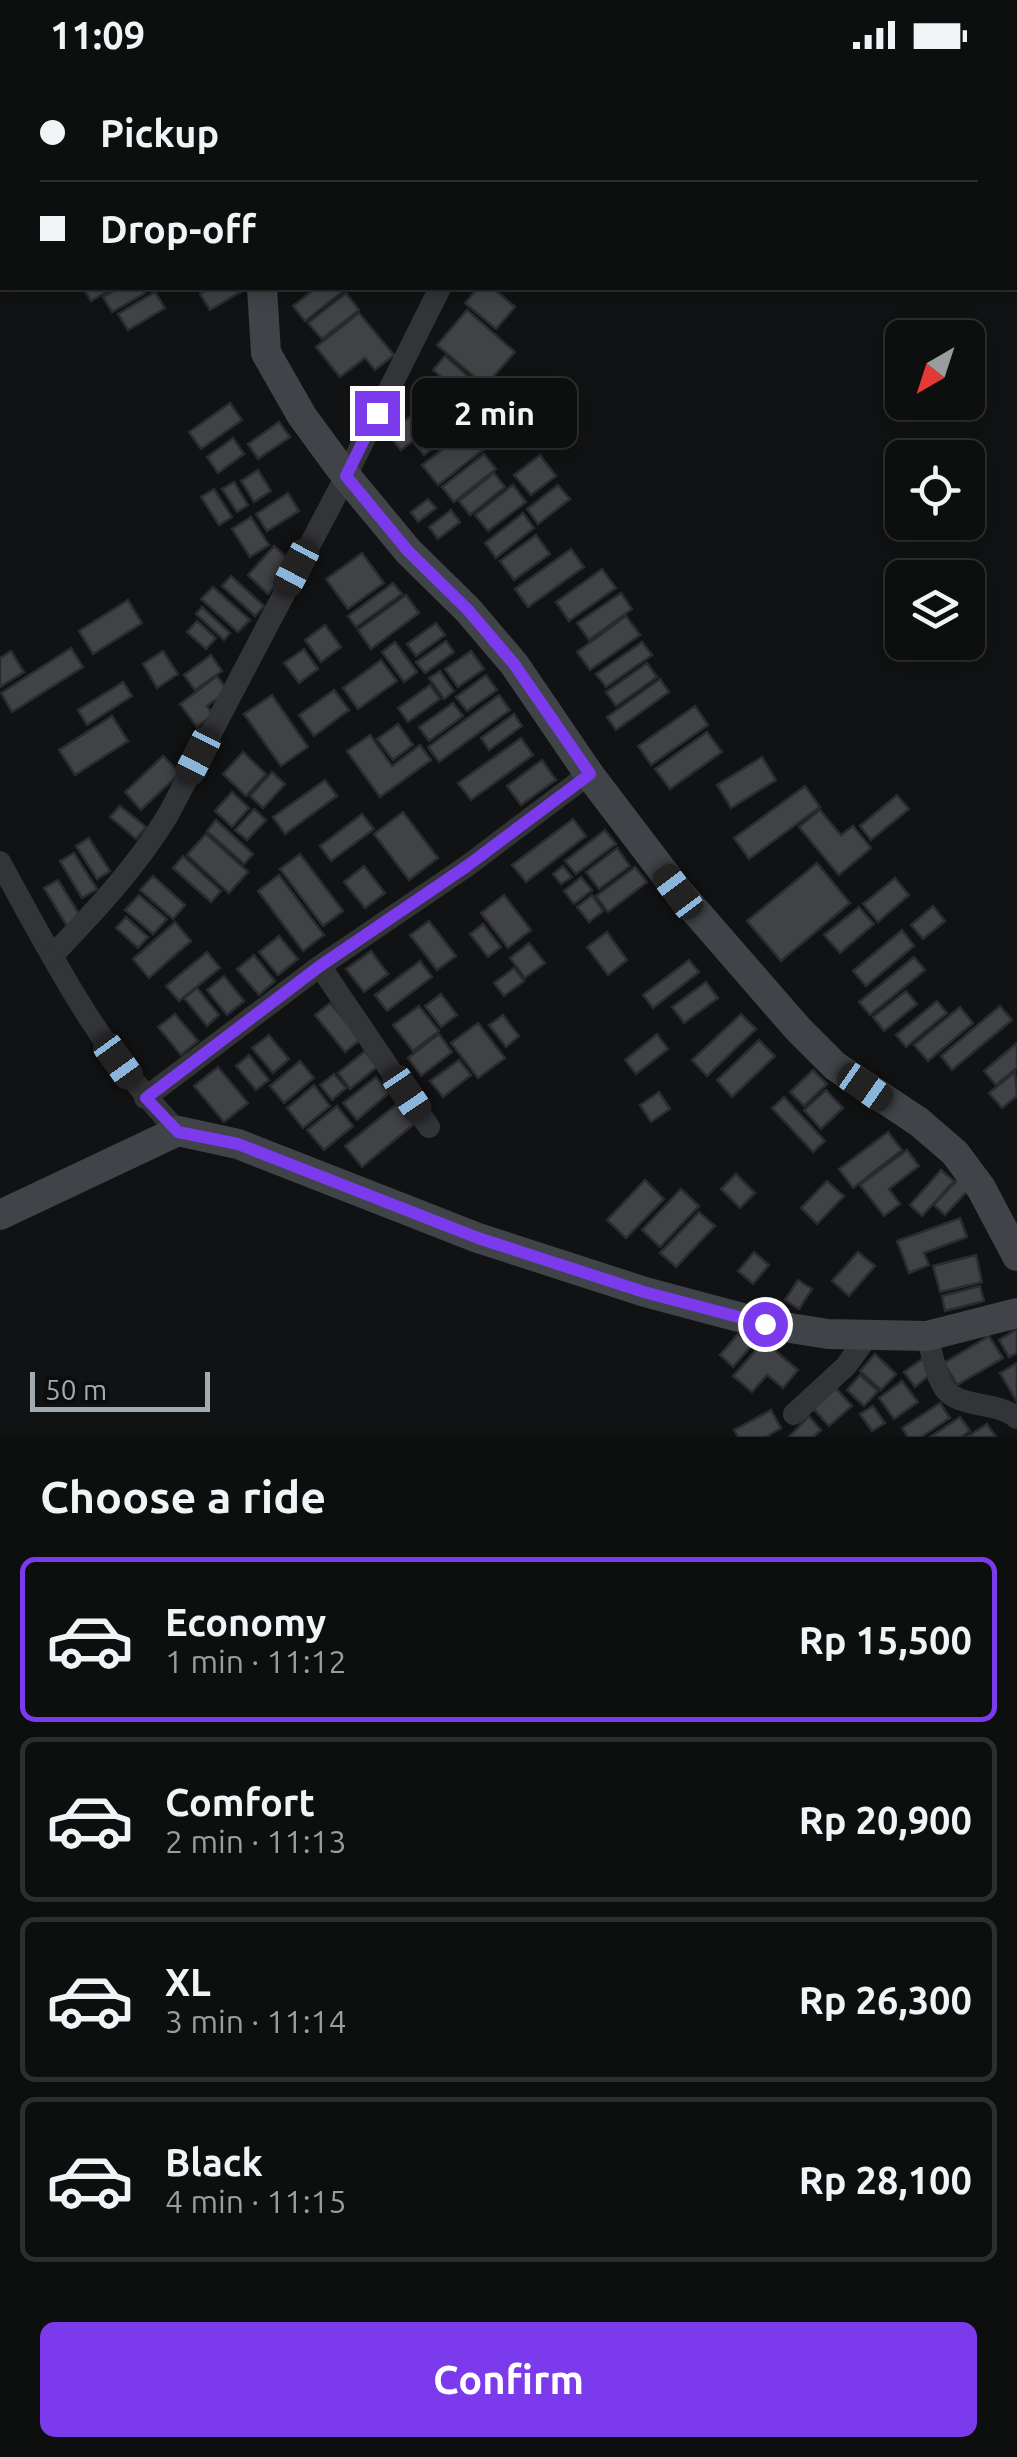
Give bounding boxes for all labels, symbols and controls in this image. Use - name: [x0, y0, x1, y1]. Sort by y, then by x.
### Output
- text: 11:09: [50, 14, 145, 56]
- text: Pickup: [100, 112, 219, 154]
- text: Drop-off: [100, 208, 256, 250]
- north arrow: [885, 320, 985, 420]
- map controls: [885, 320, 985, 660]
- callout: 2 min: [412, 378, 577, 448]
- route end: [355, 391, 400, 436]
- text: 2 min: [454, 395, 535, 431]
- button: locate: [885, 440, 985, 540]
- car: [269, 534, 323, 602]
- button: layers: [885, 560, 985, 660]
- car: [171, 722, 225, 790]
- car: [648, 859, 708, 925]
- car: [88, 1028, 148, 1094]
- car: [832, 1058, 898, 1116]
- car: [378, 1061, 436, 1127]
- route start: [743, 1302, 788, 1347]
- scale bar: [30, 1367, 210, 1412]
- text: 50 m: [45, 1374, 107, 1405]
- text: Choose a ride: [40, 1471, 326, 1522]
- icon: car: [45, 1595, 135, 1685]
- text: Economy: [165, 1601, 326, 1643]
- text: Rp 15,500: [799, 1619, 972, 1661]
- text: 1 min · 11:12: [165, 1643, 347, 1679]
- icon: car: [45, 1775, 135, 1865]
- text: Comfort: [165, 1781, 315, 1823]
- text: Rp 20,900: [799, 1799, 972, 1841]
- text: 2 min · 11:13: [165, 1823, 347, 1859]
- icon: car: [45, 1955, 135, 2045]
- text: XL: [165, 1961, 211, 2003]
- text: Rp 26,300: [799, 1979, 972, 2021]
- text: 3 min · 11:14: [165, 2003, 347, 2039]
- icon: car: [45, 2135, 135, 2225]
- text: Black: [165, 2141, 263, 2183]
- text: Rp 28,100: [799, 2159, 972, 2201]
- text: 4 min · 11:15: [165, 2183, 347, 2219]
- button: Confirm: [40, 2322, 977, 2437]

